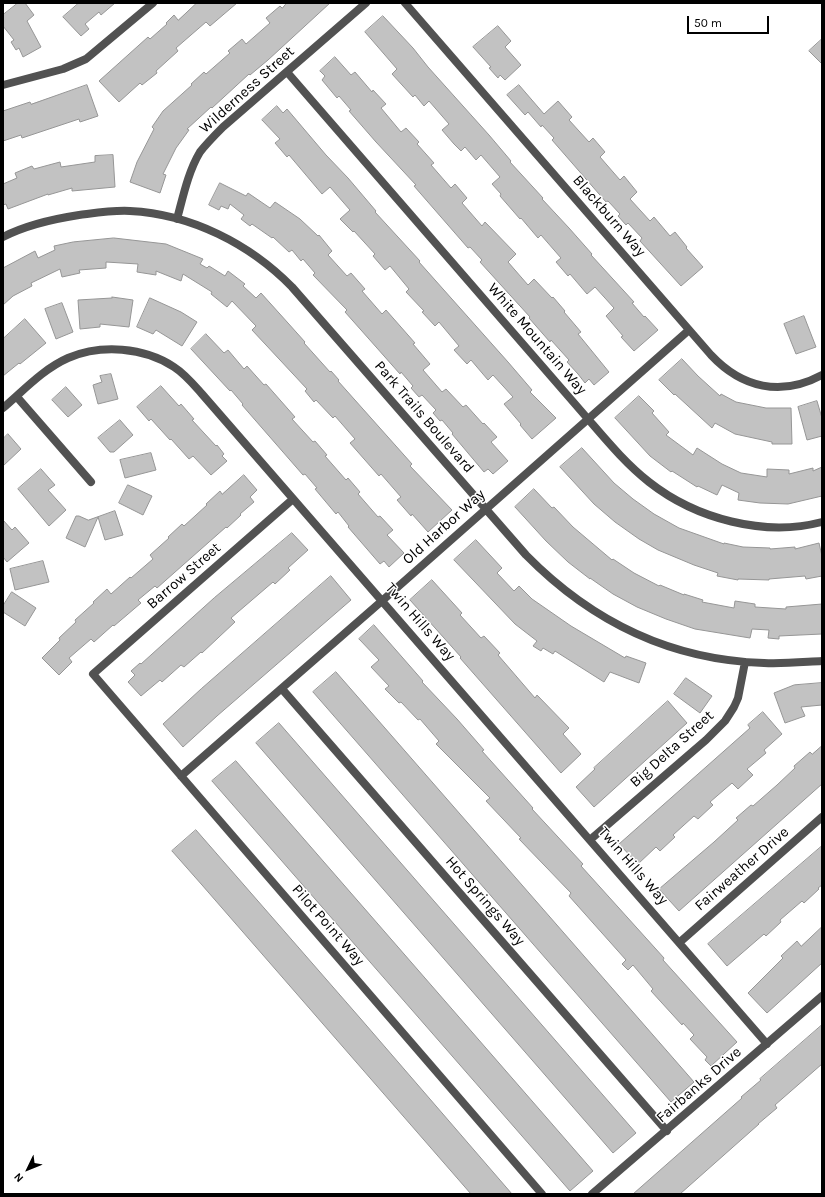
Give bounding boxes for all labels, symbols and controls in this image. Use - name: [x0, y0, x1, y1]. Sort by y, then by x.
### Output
- scale bar: [689, 8, 771, 34]
- text: 50 m: [694, 16, 722, 30]
- street label: Wilderness Street: [196, 43, 298, 137]
- street label: Blackburn Way: [569, 172, 649, 260]
- street label: White Mountain Way: [484, 280, 590, 398]
- street label: Park Trails Boulevard: [370, 357, 478, 477]
- street label: Old Harbor Way: [399, 485, 489, 569]
- street label: Barrow Street: [143, 539, 225, 613]
- street label: Twin Hills Way: [381, 579, 459, 665]
- street label: Big Delta Street: [626, 707, 718, 791]
- street label: Twin Hills Way: [594, 823, 672, 909]
- street label: Fairweather Drive: [691, 823, 793, 915]
- street label: Hot Springs Way: [441, 853, 529, 949]
- street label: Pilot Point Way: [288, 881, 368, 969]
- street label: Fairbanks Drive: [653, 1043, 745, 1127]
- north arrow: [8, 1149, 48, 1189]
- text: N: [11, 1170, 26, 1185]

